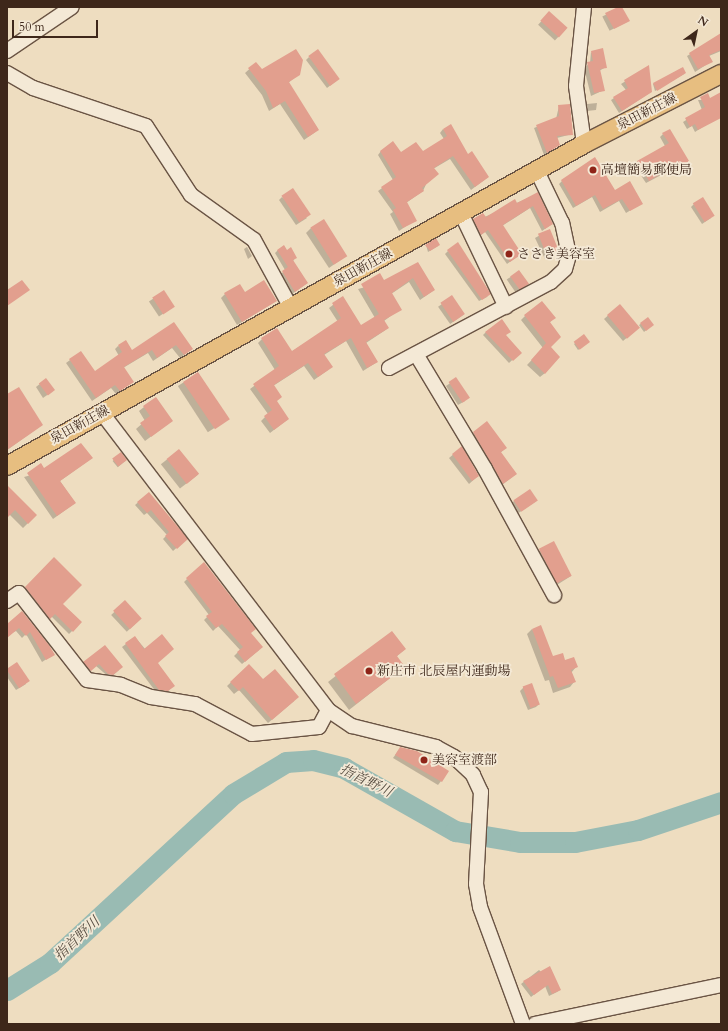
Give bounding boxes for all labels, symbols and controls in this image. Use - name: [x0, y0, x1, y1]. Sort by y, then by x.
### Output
- scale bar: [14, 12, 100, 38]
- north arrow: [676, 12, 716, 52]
- text: N: [695, 13, 711, 30]
- text: 50 m: [19, 19, 45, 35]
- street label: 泉田新庄線: [615, 90, 679, 134]
- place label: 高壇簡易郵便局: [601, 162, 692, 178]
- marker: 高壇簡易郵便局: [588, 165, 598, 175]
- street label: 泉田新庄線: [331, 245, 395, 291]
- place label: ささき美容室: [517, 246, 595, 262]
- marker: ささき美容室: [504, 249, 514, 259]
- street label: 泉田新庄線: [48, 402, 112, 448]
- place label: 新庄市 北辰屋内運動場: [377, 663, 510, 679]
- marker: 新庄市 北辰屋内運動場: [364, 666, 374, 676]
- place label: 美容室渡部: [432, 752, 497, 768]
- marker: 美容室渡部: [419, 755, 429, 765]
- water label: 指首野川: [337, 761, 395, 801]
- water label: 指首野川: [51, 914, 103, 964]

